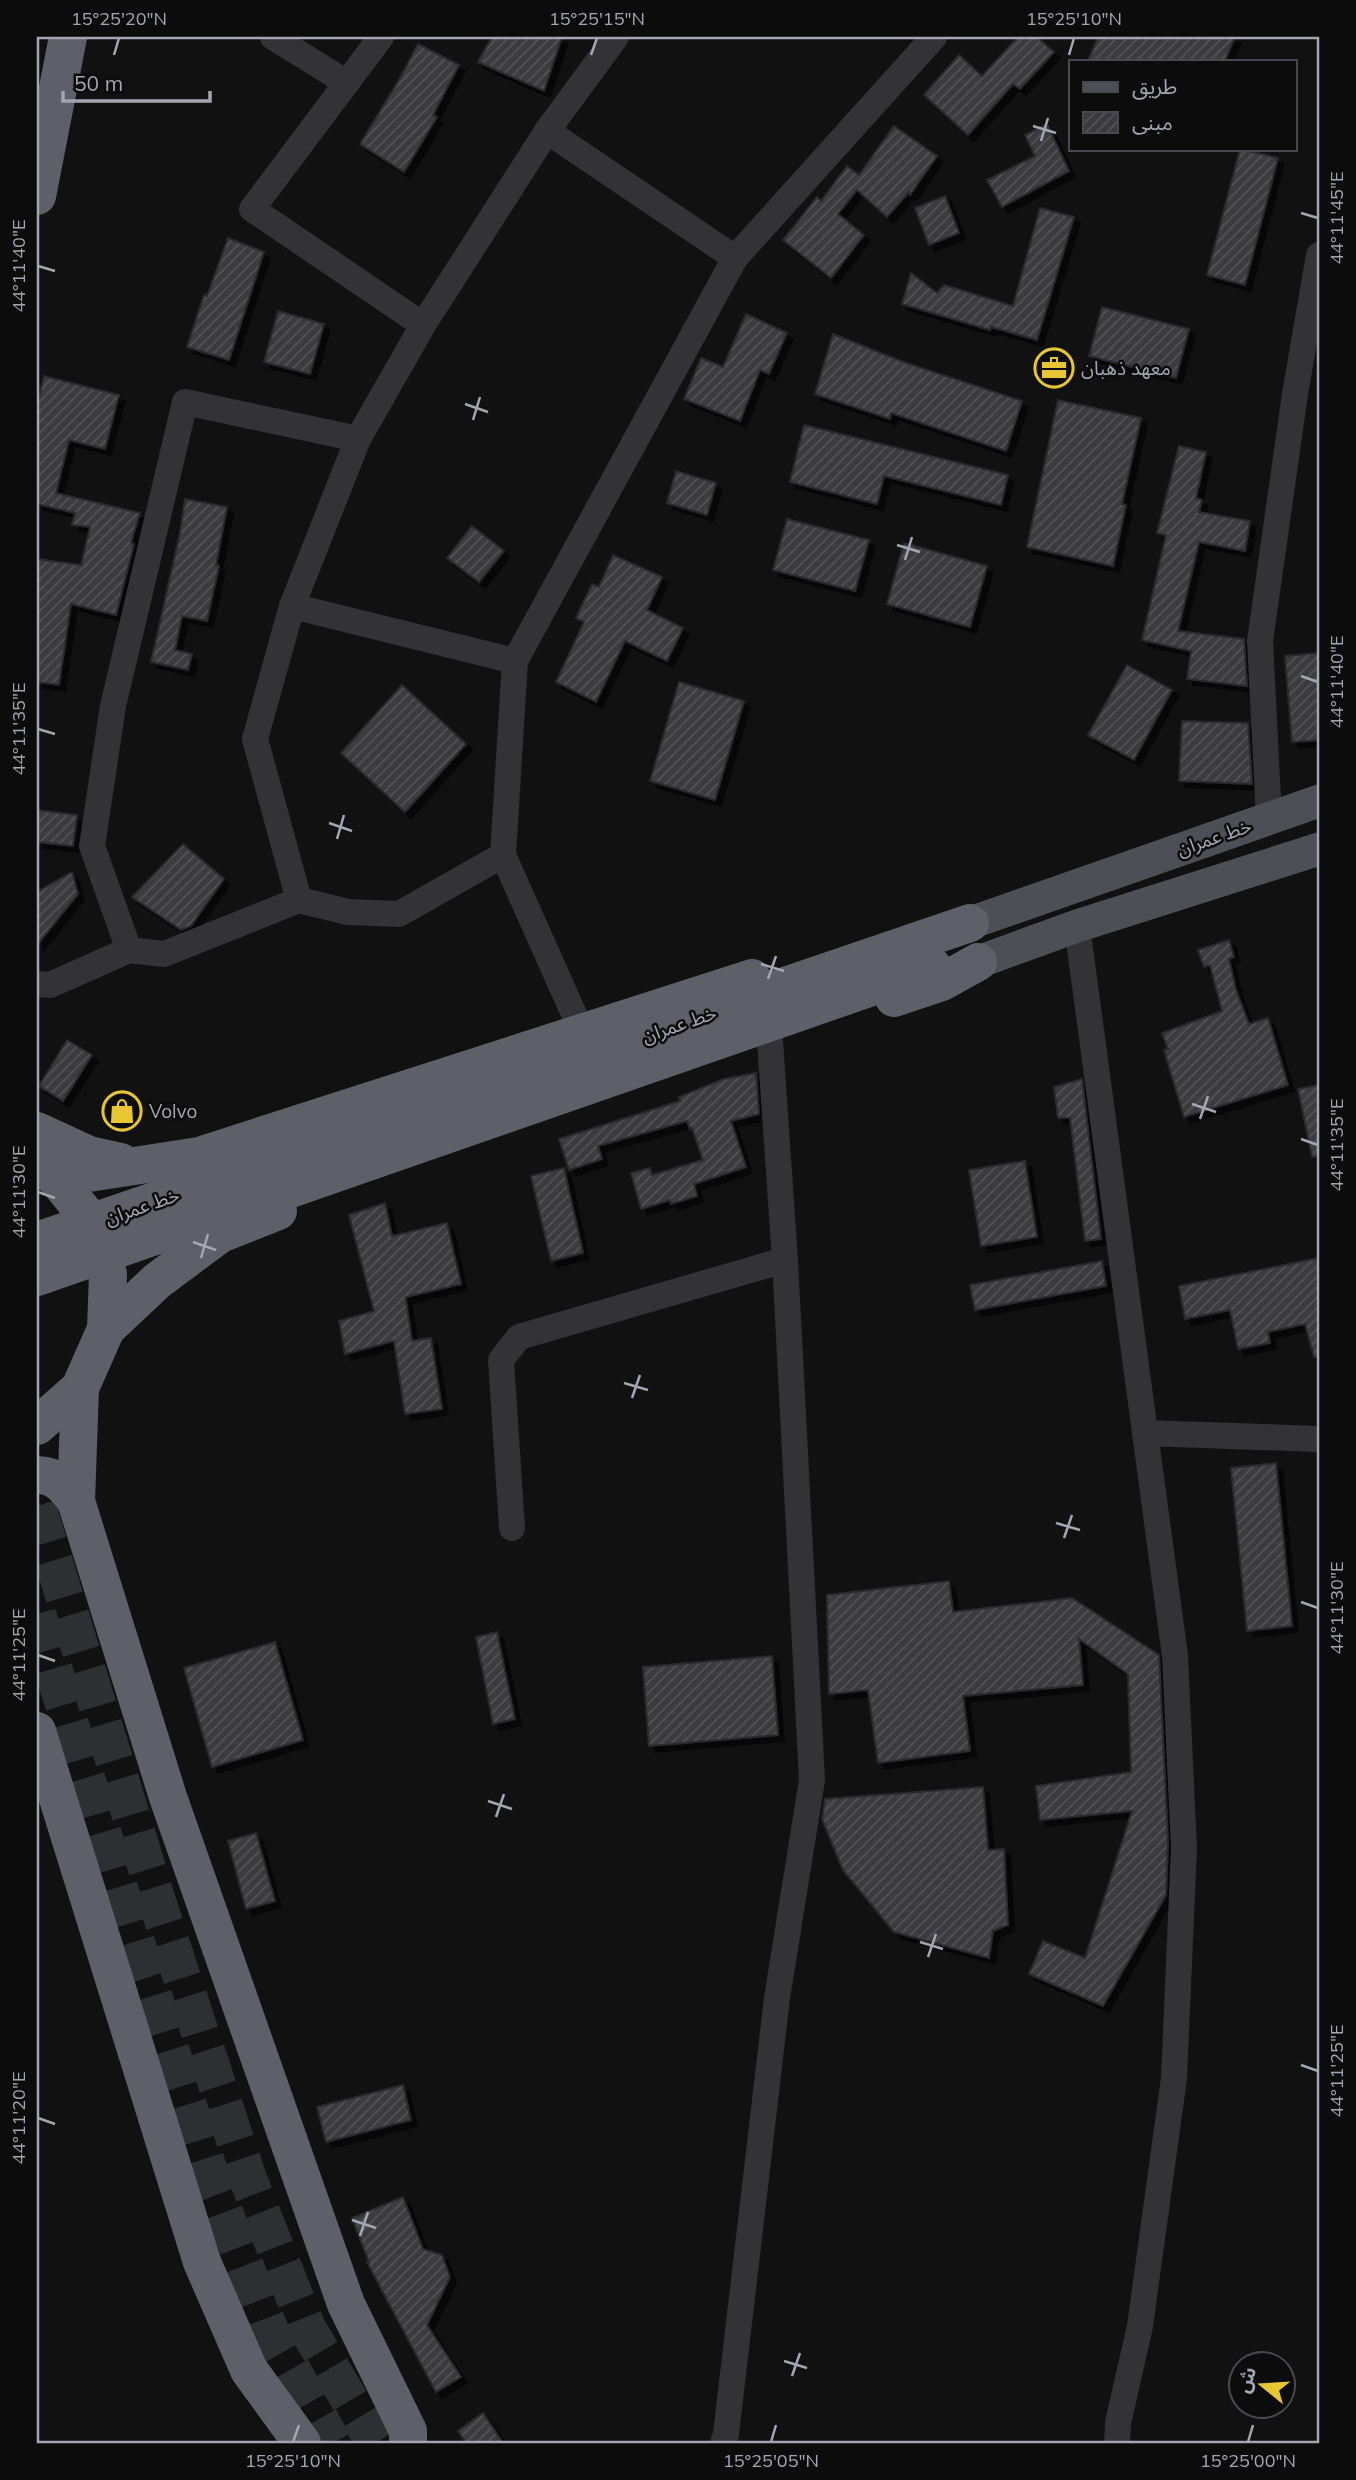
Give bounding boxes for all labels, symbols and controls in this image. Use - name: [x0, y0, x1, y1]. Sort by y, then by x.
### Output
- text: 15°25'20"N: [71, 7, 167, 30]
- text: 15°25'15"N: [549, 7, 645, 30]
- text: 15°25'10"N: [1026, 7, 1122, 30]
- scale bar: [63, 60, 210, 104]
- legend: [1069, 60, 1296, 150]
- text: 50 m: [74, 70, 123, 96]
- text: طريق: [1132, 73, 1177, 100]
- text: مبنى: [1132, 109, 1173, 135]
- text: 44°11'45"E: [1325, 171, 1348, 265]
- text: 44°11'40"E: [7, 219, 30, 313]
- office icon: معهد ذهبان: [1033, 347, 1075, 389]
- place label: معهد ذهبان: [1081, 356, 1171, 380]
- text: 44°11'40"E: [1325, 635, 1348, 729]
- text: 44°11'35"E: [7, 682, 30, 776]
- street label: خط عمران: [1174, 813, 1254, 861]
- street label: خط عمران: [639, 1000, 719, 1048]
- shop icon: Volvo: [101, 1090, 143, 1132]
- text: 44°11'35"E: [1325, 1098, 1348, 1192]
- place label: Volvo: [149, 1099, 197, 1123]
- text: 44°11'30"E: [7, 1145, 30, 1239]
- street label: خط عمران: [102, 1182, 182, 1230]
- text: 44°11'30"E: [1325, 1561, 1348, 1655]
- text: 44°11'25"E: [7, 1608, 30, 1702]
- text: 44°11'25"E: [1325, 2024, 1348, 2118]
- text: 44°11'20"E: [7, 2071, 30, 2165]
- north arrow: [1226, 2350, 1296, 2420]
- text: ش: [1230, 2364, 1261, 2396]
- text: 15°25'10"N: [245, 2449, 341, 2472]
- text: 15°25'05"N: [723, 2449, 819, 2472]
- text: 15°25'00"N: [1200, 2449, 1296, 2472]

